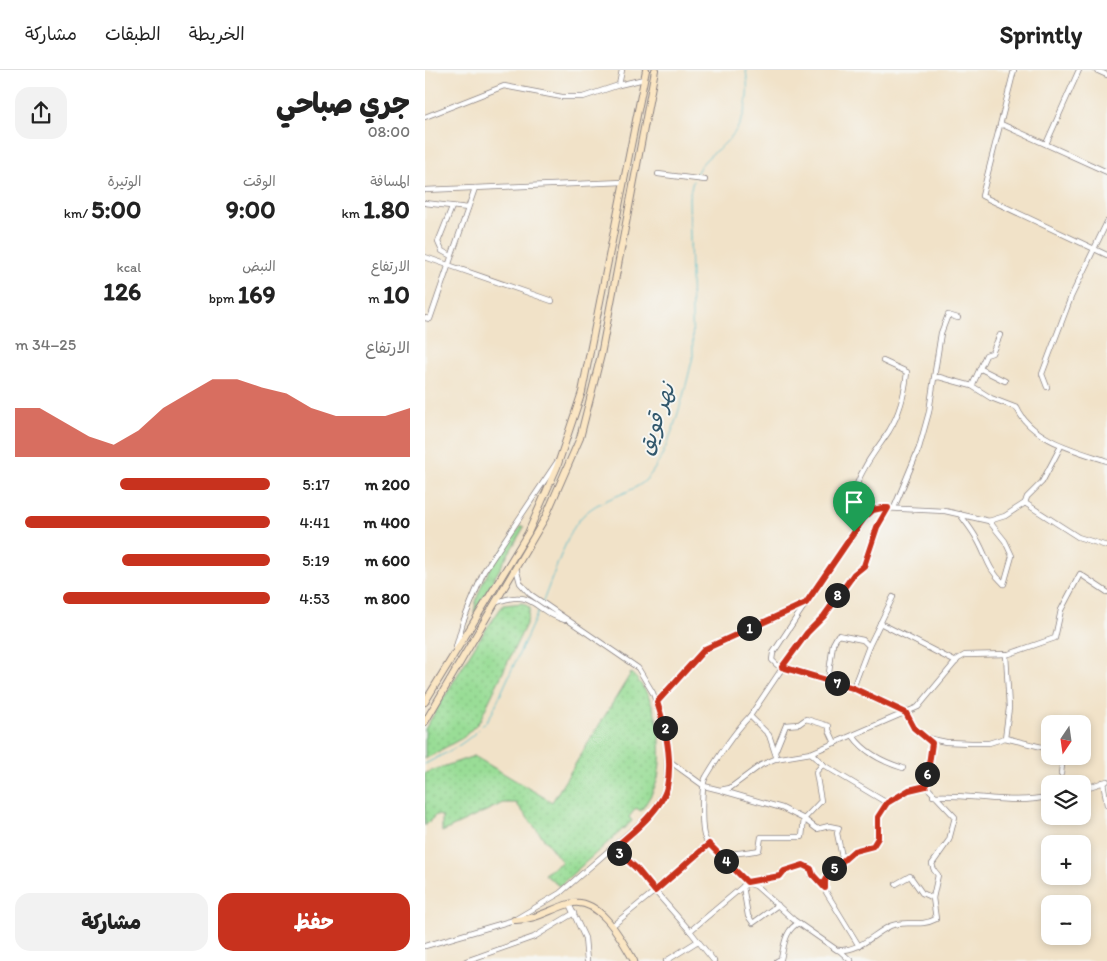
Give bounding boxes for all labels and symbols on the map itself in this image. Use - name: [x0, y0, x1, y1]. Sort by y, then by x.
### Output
- water label: نهر قويق: [631, 377, 682, 458]
- pin: [833, 481, 875, 532]
- pin: 8: [825, 582, 849, 608]
- pin: 1: [737, 616, 761, 640]
- pin: 7: [825, 670, 849, 696]
- north arrow: [1041, 715, 1091, 765]
- pin: 2: [653, 716, 677, 740]
- pin: 6: [915, 762, 939, 786]
- pin: 3: [607, 840, 631, 866]
- pin: 4: [713, 848, 739, 874]
- pin: 5: [821, 856, 847, 880]

